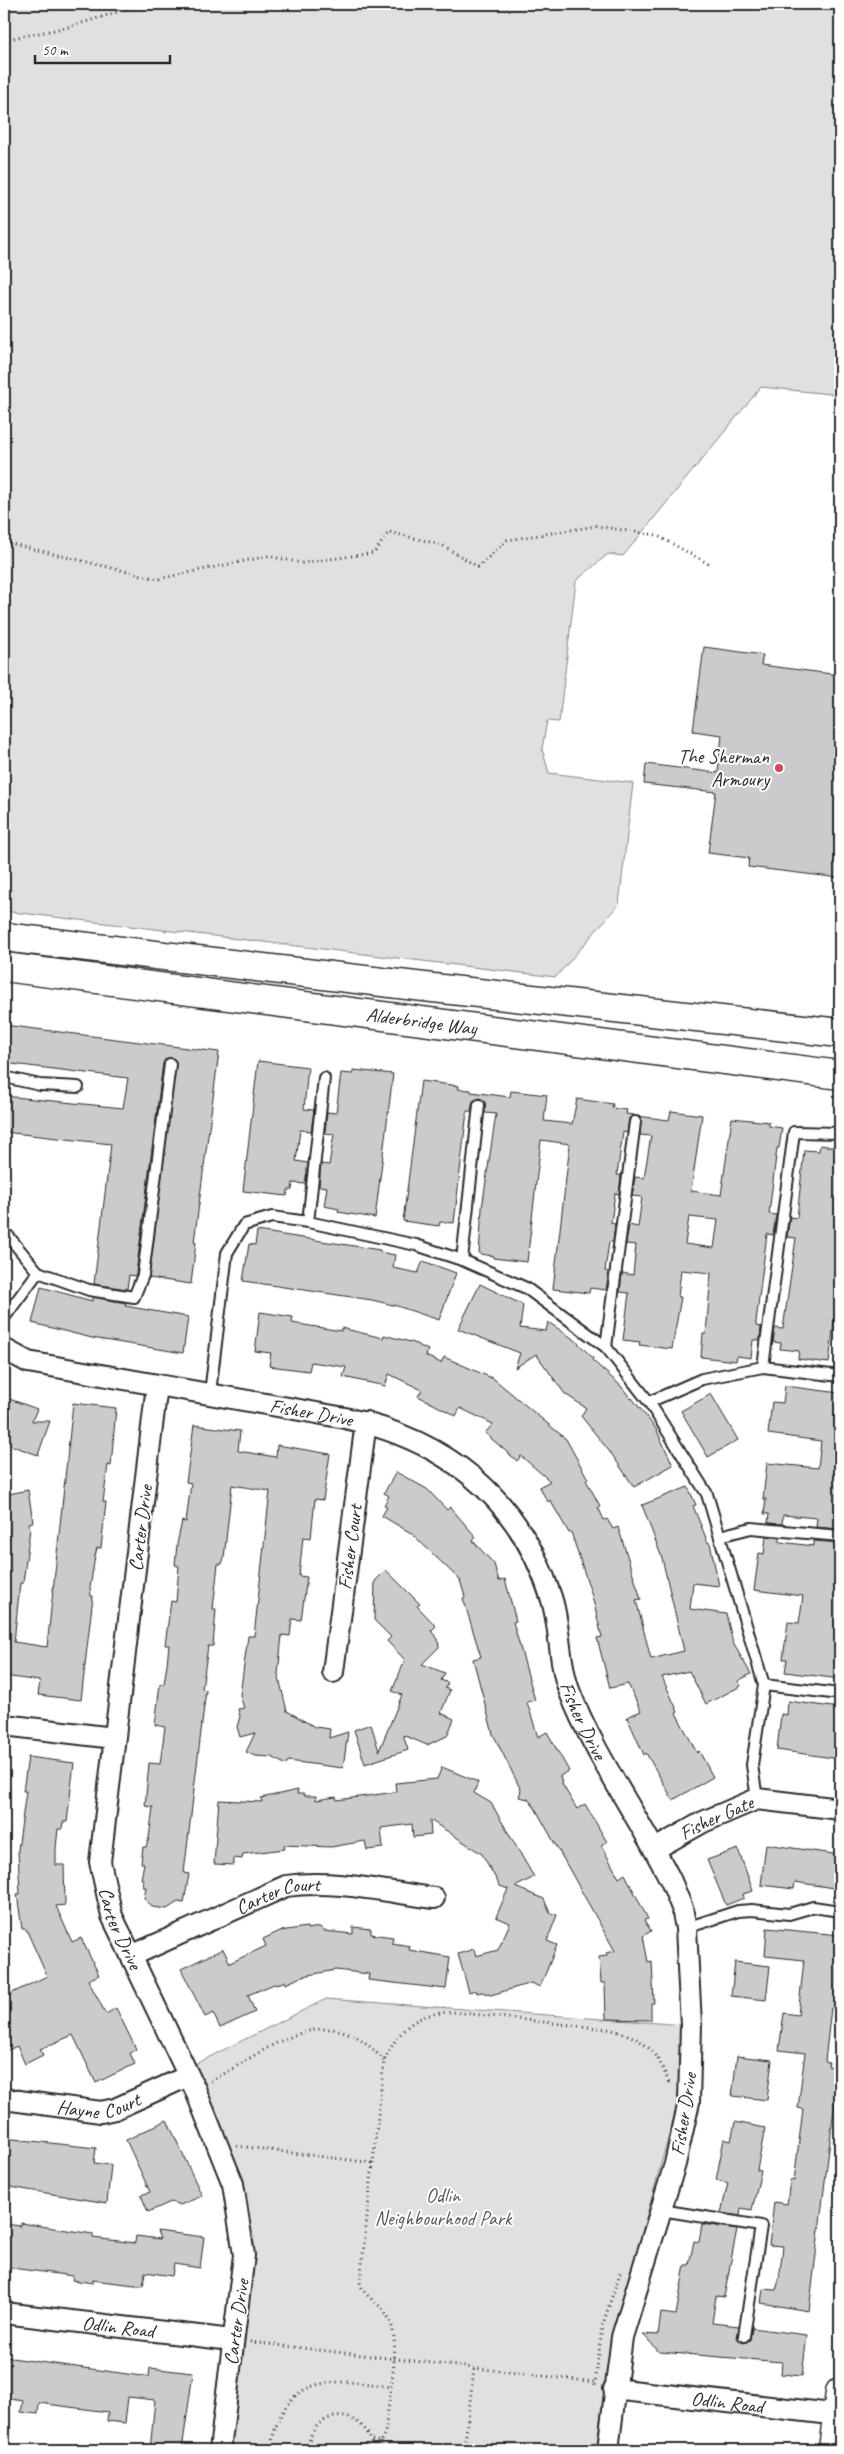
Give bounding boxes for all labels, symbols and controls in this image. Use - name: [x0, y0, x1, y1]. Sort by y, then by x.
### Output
- scale bar: [35, 32, 170, 64]
- text: 50 m: [42, 41, 69, 60]
- place label: The Sherman Armoury: [678, 744, 771, 792]
- marker: The Sherman Armoury: [773, 762, 785, 774]
- street label: Alderbridge Way: [365, 1002, 479, 1041]
- street label: Fisher Drive: [268, 1393, 356, 1433]
- street label: Carter Drive: [123, 1482, 158, 1572]
- street label: Fisher Court: [332, 1501, 368, 1591]
- street label: Fisher Drive: [554, 1679, 613, 1765]
- street label: Fisher Gate: [675, 1790, 758, 1846]
- street label: Carter Court: [232, 1872, 322, 1920]
- street label: Carter Drive: [93, 1885, 148, 1975]
- street label: Fisher Drive: [665, 2070, 703, 2157]
- street label: Hayne Court: [55, 2086, 146, 2125]
- park label: Odlin Neighbourhood Park: [375, 2183, 513, 2231]
- street label: Carter Drive: [218, 2276, 255, 2367]
- street label: Odlin Road: [81, 2310, 159, 2344]
- street label: Odlin Road: [690, 2386, 768, 2419]

